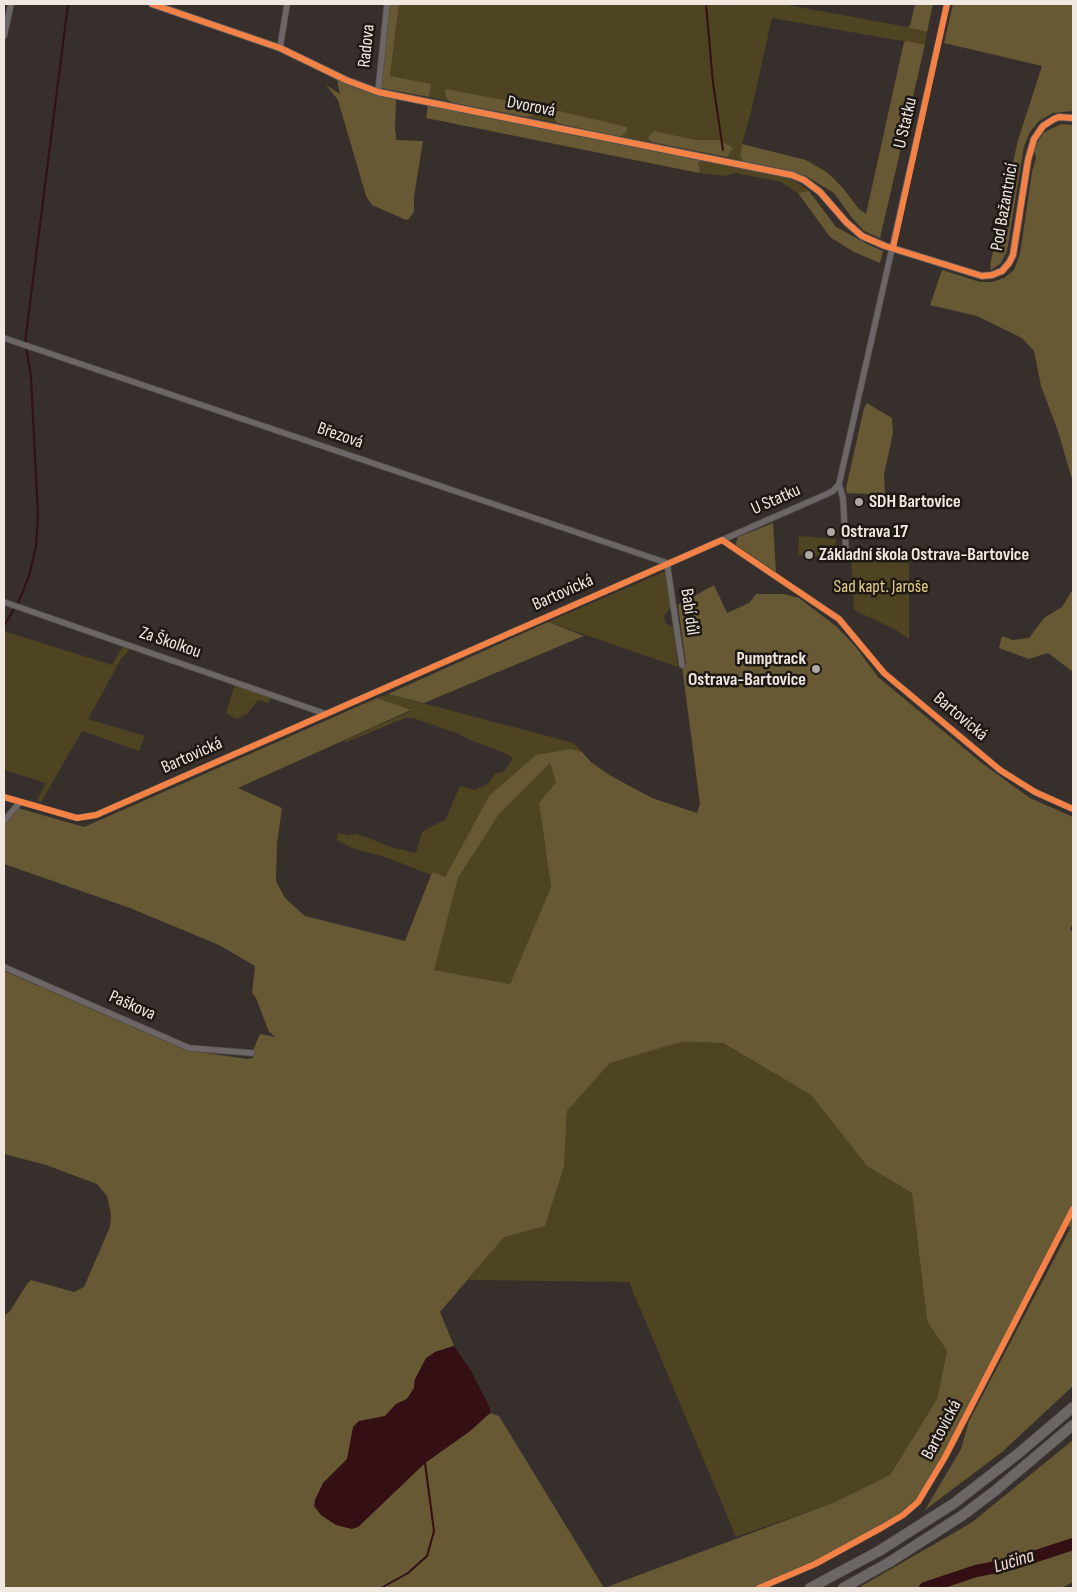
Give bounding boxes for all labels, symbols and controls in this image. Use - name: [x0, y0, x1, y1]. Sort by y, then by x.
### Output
- street label: Radova: [354, 23, 380, 69]
- street label: Dvorová: [505, 92, 557, 122]
- street label: U Statku: [890, 95, 922, 151]
- street label: Pod Bažantnicí: [987, 161, 1023, 253]
- street label: Březová: [314, 418, 366, 454]
- street label: U Statku: [748, 480, 804, 520]
- place label: SDH Bartovice: [869, 491, 961, 513]
- marker: SDH Bartovice: [853, 496, 865, 508]
- place label: Ostrava 17: [841, 521, 908, 543]
- marker: Ostrava 17: [825, 526, 837, 538]
- place label: Základní škola Ostrava-Bartovice: [819, 544, 1029, 566]
- marker: Základní škola Ostrava-Bartovice: [803, 549, 815, 561]
- street label: Bartovická: [529, 570, 597, 616]
- park label: Sad kapt. Jaroše: [834, 576, 928, 598]
- street label: Babí důl: [675, 587, 703, 637]
- street label: Za Školkou: [136, 622, 204, 664]
- place label: Pumptrack Ostrava-Bartovice: [688, 648, 806, 691]
- marker: Pumptrack Ostrava-Bartovice: [810, 663, 822, 675]
- street label: Bartovická: [928, 688, 992, 746]
- street label: Bartovická: [158, 733, 226, 779]
- street label: Paškova: [106, 986, 158, 1026]
- street label: Bartovická: [917, 1397, 967, 1463]
- water label: Lučina: [991, 1545, 1037, 1579]

